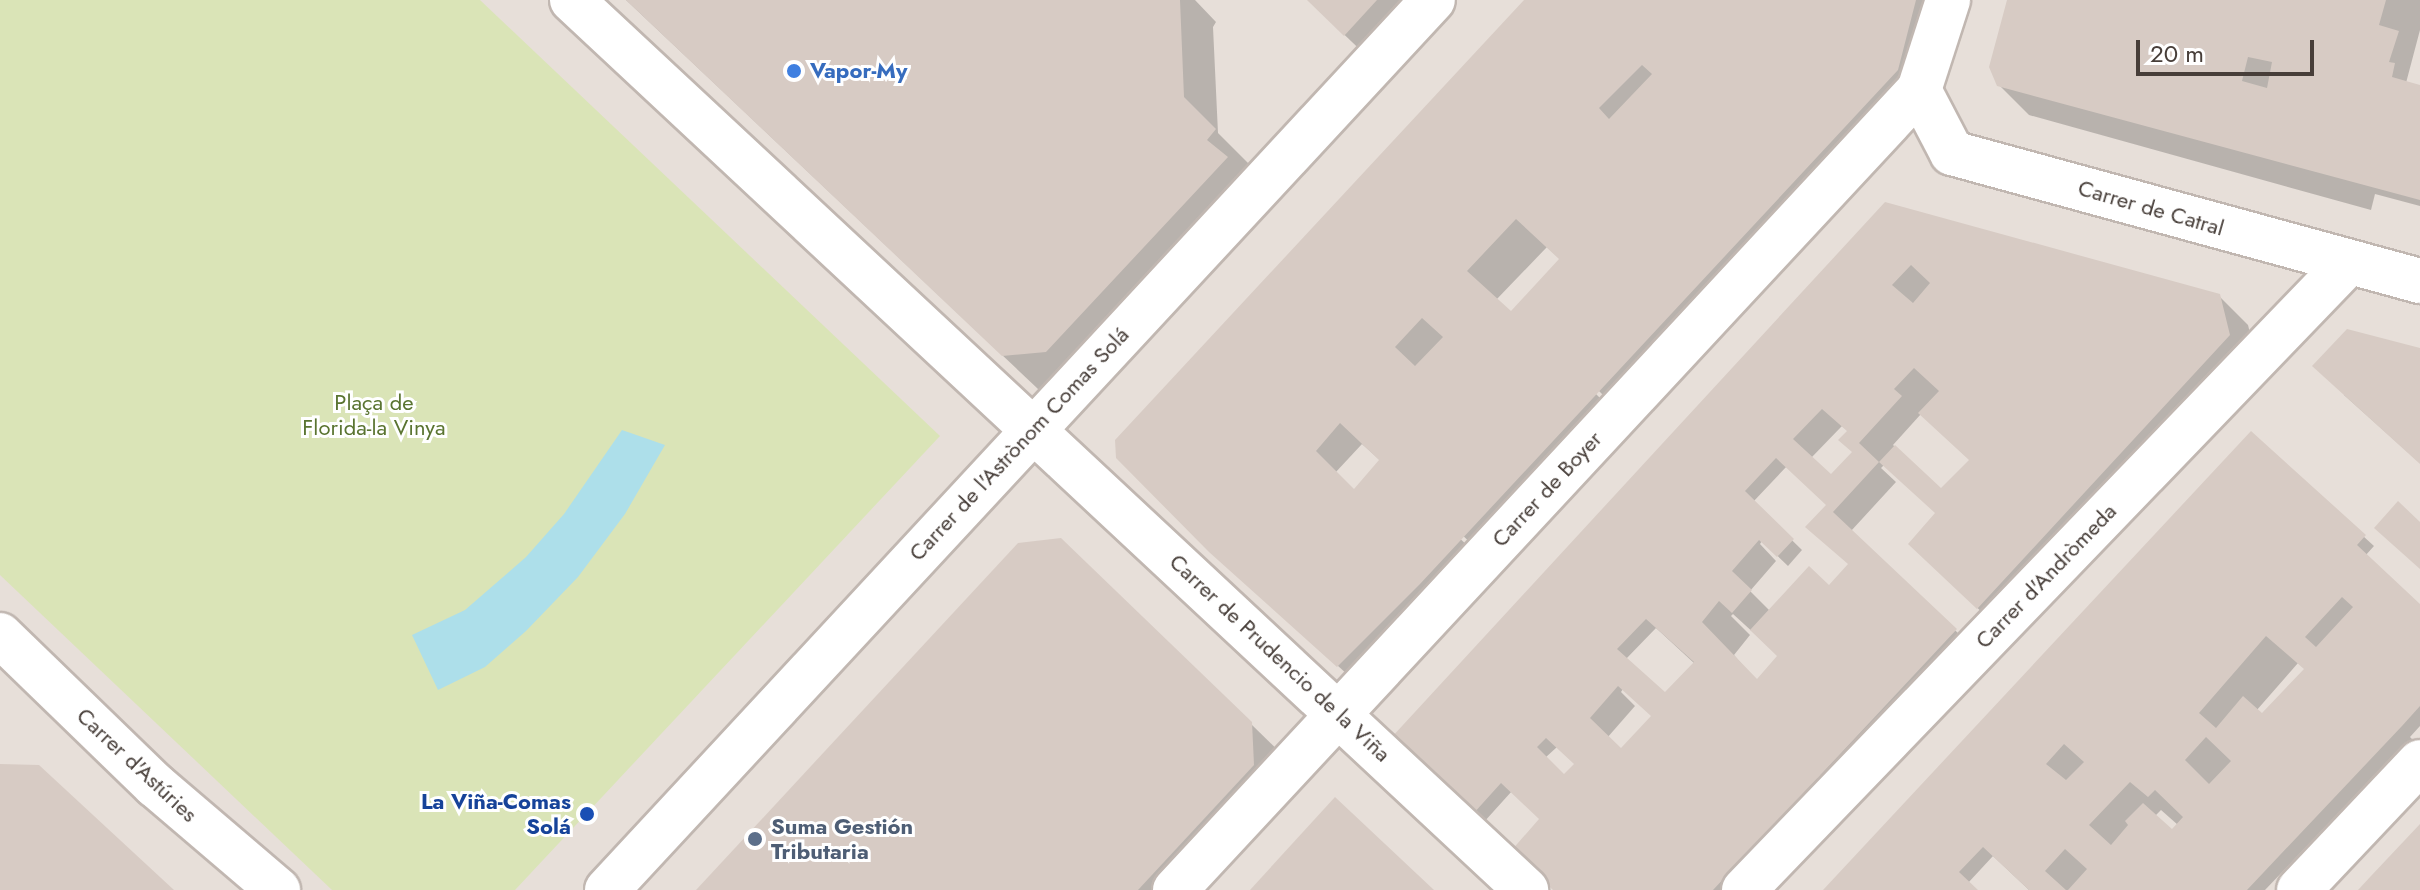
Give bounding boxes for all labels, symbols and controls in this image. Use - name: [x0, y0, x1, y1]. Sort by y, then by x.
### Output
- scale bar: [2140, 24, 2318, 74]
- text: 20 m: [2150, 36, 2204, 71]
- place label: Vapor-My: [810, 58, 907, 84]
- marker: Vapor-My: [785, 62, 803, 80]
- street label: Carrer de Catral: [2075, 175, 2227, 241]
- street label: Carrer de l'Astrònom Comas Solá: [904, 322, 1134, 566]
- park label: Plaça de Florida-la Vinya: [302, 389, 446, 440]
- street label: Carrer de Boyer: [1487, 426, 1607, 552]
- street label: Carrer d'Andròmeda: [1970, 498, 2122, 654]
- street label: Carrer de Prudencio de la Viña: [1164, 549, 1396, 767]
- street label: Carrer d'Astúries: [71, 702, 203, 828]
- place label: La Viña-Comas Solá: [421, 788, 571, 840]
- marker: La Viña-Comas Solá: [578, 805, 596, 823]
- place label: Suma Gestión Tributaria: [771, 813, 913, 864]
- marker: Suma Gestión Tributaria: [746, 830, 764, 848]

